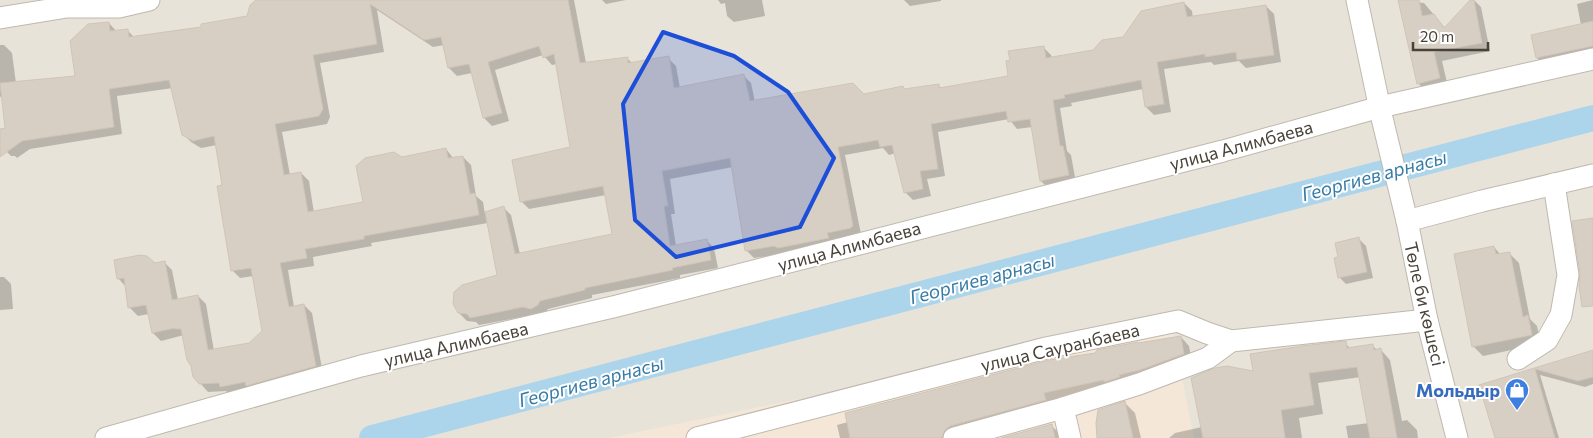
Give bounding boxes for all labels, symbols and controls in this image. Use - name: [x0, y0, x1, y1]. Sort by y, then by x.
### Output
- scale bar: [1413, 20, 1488, 52]
- text: 20 m: [1420, 27, 1454, 45]
- street label: улица Алимбаева: [1167, 115, 1315, 175]
- water label: Георгиев арнасы: [1299, 144, 1449, 205]
- street label: улица Алимбаева: [775, 216, 923, 276]
- street label: Төле би көшесі: [1400, 240, 1450, 368]
- water label: Георгиев арнасы: [907, 247, 1057, 308]
- street label: улица Алимбаева: [382, 317, 530, 371]
- street label: улица Сауранбаева: [979, 318, 1141, 376]
- water label: Георгиев арнасы: [516, 350, 666, 411]
- shop icon: Мольдыр: [1504, 377, 1530, 411]
- place label: Мольдыр: [1416, 379, 1500, 401]

